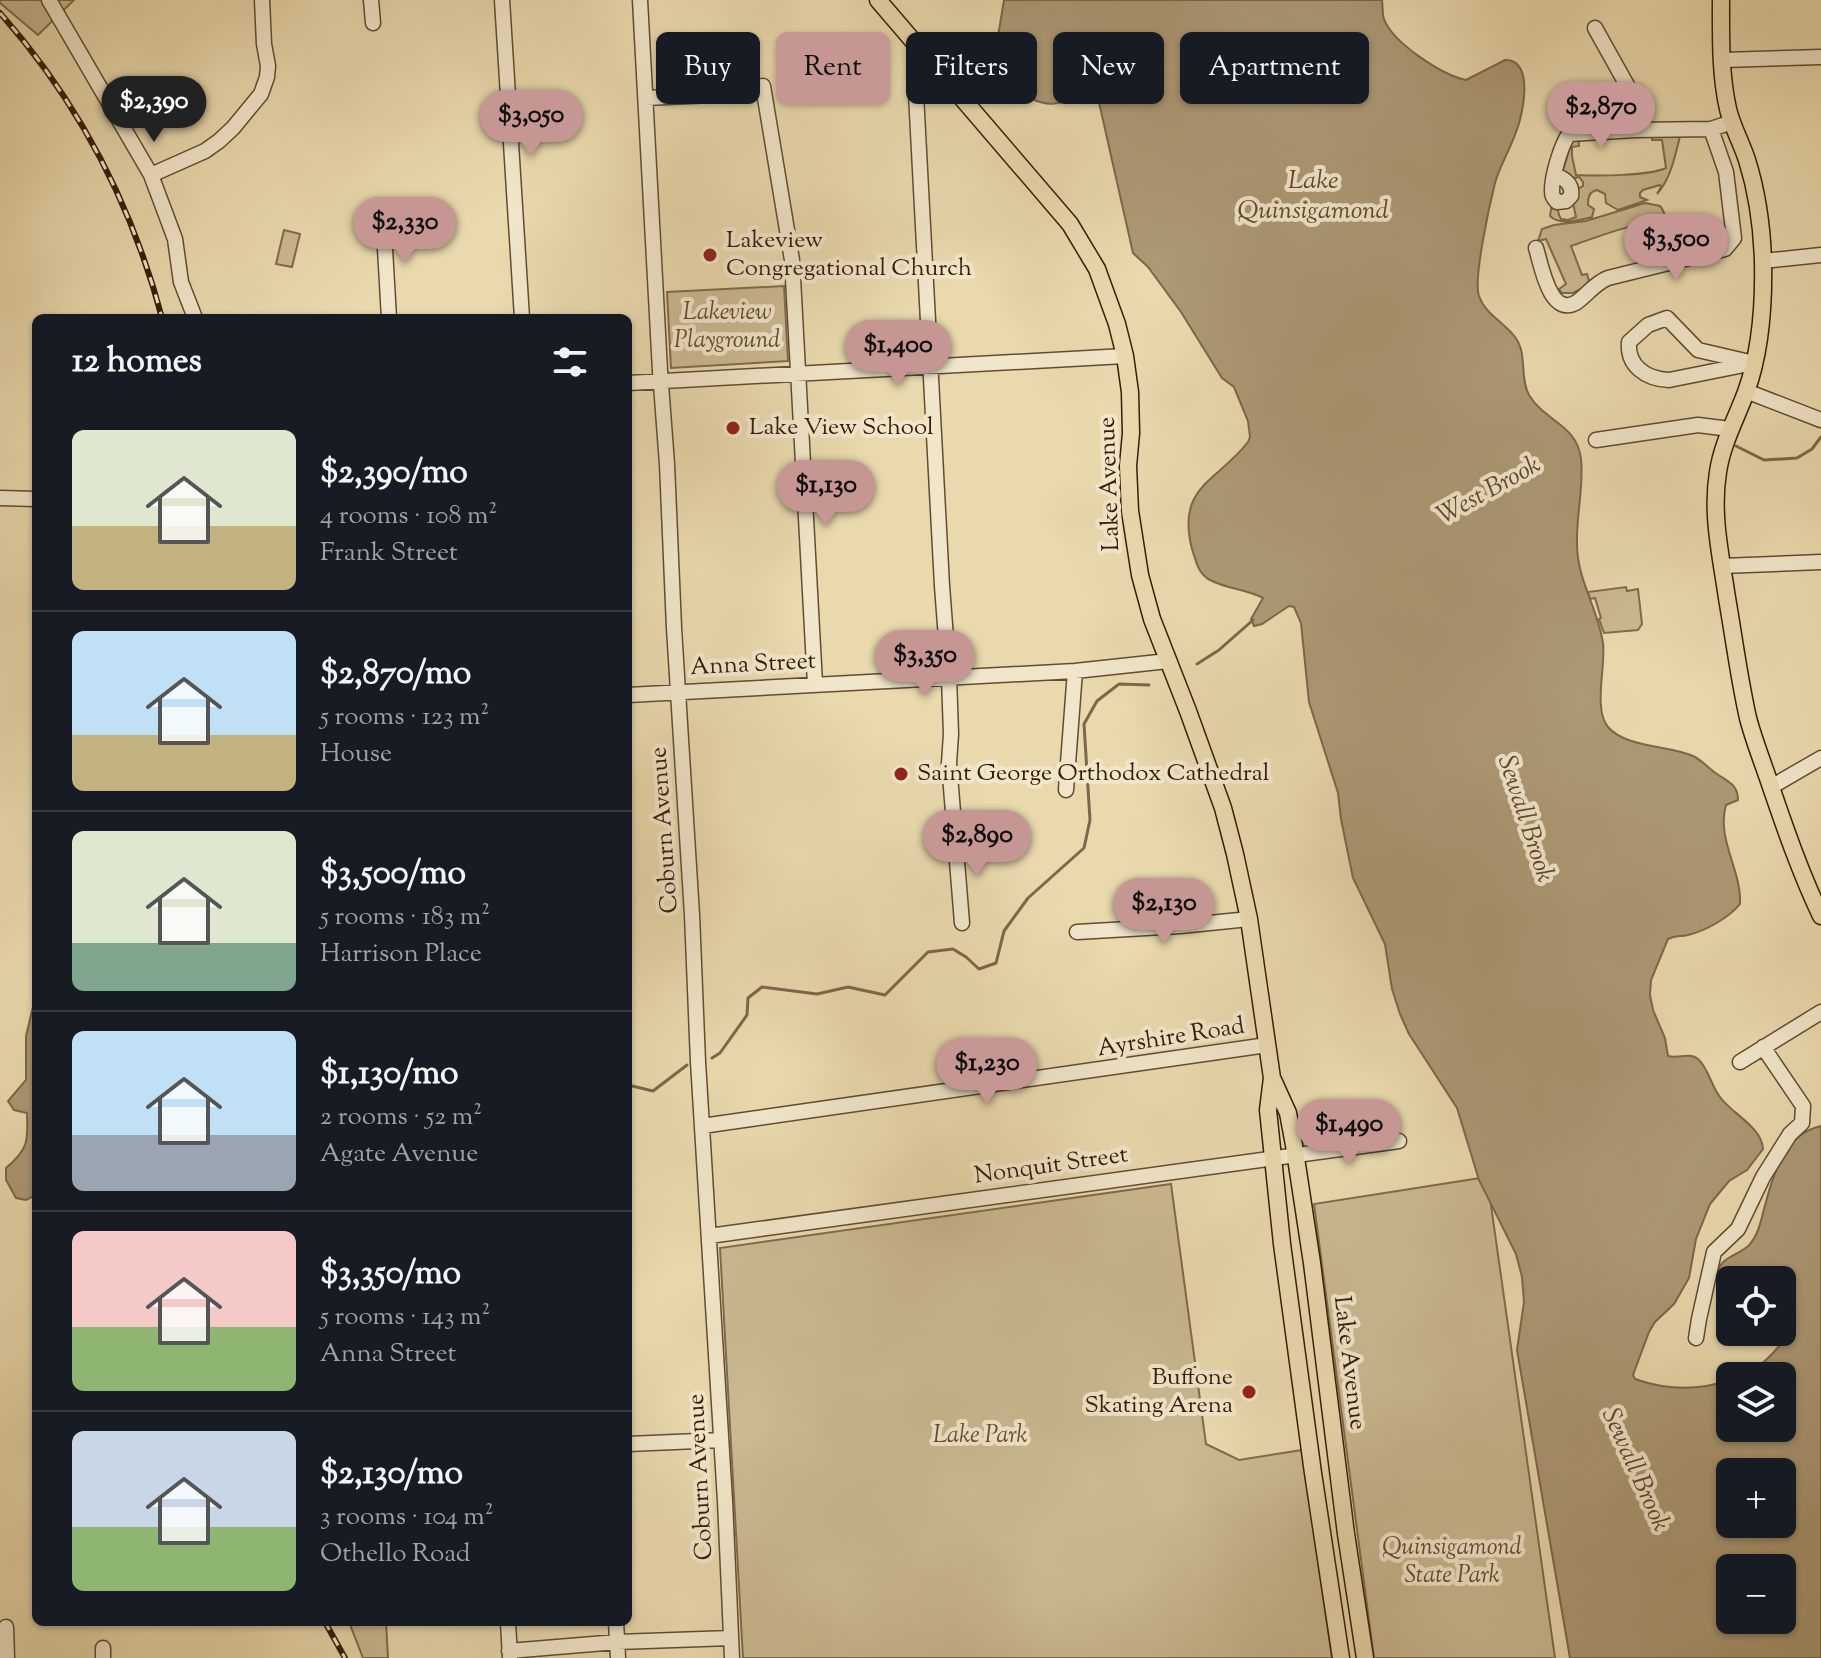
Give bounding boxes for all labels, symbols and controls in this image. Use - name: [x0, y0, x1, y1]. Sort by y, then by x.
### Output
- chip: Buy: [656, 32, 760, 104]
- chip: Rent: [776, 32, 890, 104]
- chip: Filters: [906, 32, 1037, 104]
- chip: New: [1053, 32, 1164, 104]
- chip: Apartment: [1180, 32, 1369, 104]
- pin: $2,390: [89, 76, 219, 144]
- pin: $2,870: [1536, 82, 1666, 150]
- text: $2,390: [119, 83, 189, 120]
- text: $2,870: [1565, 89, 1637, 126]
- pin: $3,050: [466, 90, 596, 158]
- text: $3,050: [498, 97, 564, 134]
- water label: Lake Quinsigamond: [1237, 163, 1389, 230]
- pin: $2,330: [340, 197, 470, 265]
- text: $2,330: [371, 204, 439, 241]
- pin: $3,500: [1611, 214, 1741, 282]
- text: $3,500: [1642, 221, 1710, 258]
- place label: Lakeview Congregational Church: [726, 224, 972, 286]
- marker: Lakeview Congregational Church: [701, 246, 719, 264]
- park label: Lakeview Playground: [674, 296, 780, 358]
- pin: $1,400: [833, 320, 963, 388]
- text: $1,400: [863, 327, 933, 364]
- text: 12 homes: [72, 338, 202, 387]
- icon: filters: [548, 340, 592, 384]
- place label: Lake View School: [749, 411, 934, 445]
- street label: Lake Avenue: [1091, 416, 1129, 552]
- marker: Lake View School: [724, 419, 742, 437]
- water label: West Brook: [1430, 447, 1548, 535]
- text: $2,390/mo: [320, 449, 468, 498]
- pin: $1,130: [761, 460, 891, 528]
- icon: home: [136, 462, 232, 558]
- text: $1,130: [795, 467, 857, 504]
- text: 4 rooms · 108 m²: [320, 498, 497, 535]
- text: Frank Street: [320, 535, 458, 572]
- pin: $3,350: [860, 630, 990, 698]
- text: $3,350: [893, 637, 957, 674]
- street label: Anna Street: [689, 645, 817, 685]
- text: $2,870/mo: [320, 650, 471, 699]
- icon: home: [136, 663, 232, 759]
- text: 5 rooms · 123 m²: [320, 699, 489, 736]
- text: House: [320, 736, 392, 773]
- street label: Coburn Avenue: [642, 746, 688, 914]
- water label: Sewall Brook: [1487, 751, 1563, 887]
- place label: Saint George Orthodox Cathedral: [917, 757, 1270, 791]
- marker: Saint George Orthodox Cathedral: [892, 765, 910, 783]
- pin: $2,890: [912, 810, 1042, 878]
- text: $2,890: [941, 817, 1013, 854]
- text: $3,500/mo: [320, 850, 466, 899]
- icon: home: [136, 863, 232, 959]
- pin: $2,130: [1099, 878, 1229, 946]
- text: $2,130: [1131, 885, 1197, 922]
- text: 5 rooms · 183 m²: [320, 899, 490, 936]
- text: Harrison Place: [320, 936, 482, 973]
- street label: Ayrshire Road: [1095, 1010, 1247, 1066]
- pin: $1,230: [922, 1038, 1052, 1106]
- text: $1,230: [954, 1045, 1020, 1082]
- text: $1,130/mo: [320, 1050, 459, 1099]
- icon: home: [136, 1063, 232, 1159]
- text: 2 rooms · 52 m²: [320, 1099, 482, 1136]
- pin: $1,490: [1284, 1099, 1414, 1167]
- text: $1,490: [1315, 1106, 1383, 1143]
- text: Agate Avenue: [320, 1136, 478, 1173]
- street label: Nonquit Street: [972, 1138, 1130, 1194]
- text: $3,350/mo: [320, 1250, 461, 1299]
- icon: home: [136, 1263, 232, 1359]
- map controls: [1716, 1266, 1796, 1634]
- button: locate: [1716, 1266, 1796, 1346]
- street label: Lake Avenue: [1324, 1294, 1374, 1432]
- text: 5 rooms · 143 m²: [320, 1299, 490, 1336]
- text: Anna Street: [320, 1336, 457, 1373]
- place label: Buffone Skating Arena: [1084, 1361, 1233, 1423]
- button: layers: [1716, 1362, 1796, 1442]
- marker: Buffone Skating Arena: [1240, 1383, 1258, 1401]
- street label: Coburn Avenue: [680, 1393, 722, 1561]
- water label: Sewall Brook: [1591, 1402, 1679, 1538]
- park label: Lake Park: [933, 1419, 1027, 1453]
- text: $2,130/mo: [320, 1450, 463, 1499]
- button: +: [1716, 1458, 1796, 1538]
- icon: home: [136, 1463, 232, 1559]
- text: 3 rooms · 104 m²: [320, 1499, 494, 1536]
- park label: Quinsigamond State Park: [1382, 1531, 1522, 1593]
- text: Othello Road: [320, 1536, 471, 1573]
- button: −: [1716, 1554, 1796, 1634]

